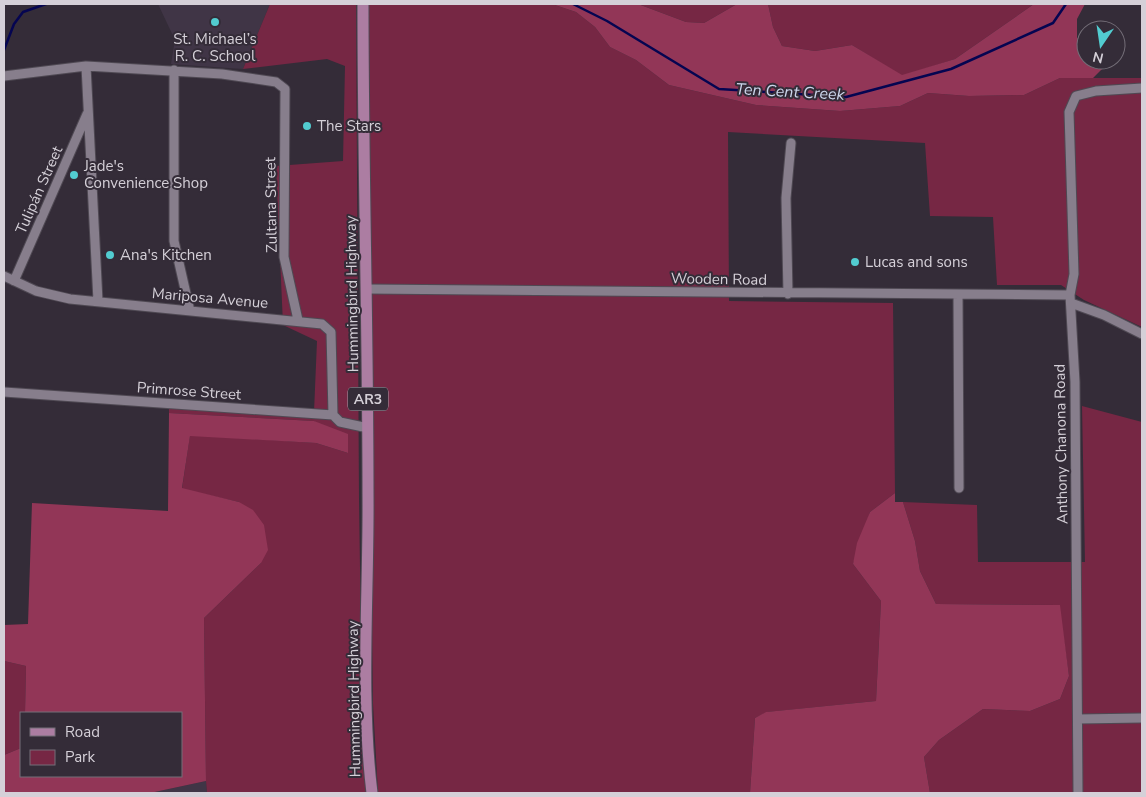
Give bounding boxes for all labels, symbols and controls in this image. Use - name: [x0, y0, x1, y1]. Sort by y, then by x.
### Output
- marker: St. Michael’s R. C. School: [209, 16, 221, 28]
- north arrow: [1076, 20, 1126, 70]
- place label: St. Michael’s R. C. School: [173, 29, 257, 66]
- text: N: [1091, 47, 1105, 68]
- water label: Ten Cent Creek: [735, 78, 846, 106]
- place label: The Stars: [317, 116, 381, 136]
- marker: The Stars: [301, 120, 313, 132]
- street label: Tulipán Street: [11, 142, 68, 237]
- place label: Jade's Convenience Shop: [83, 156, 208, 193]
- street label: Zultana Street: [260, 156, 282, 253]
- marker: Jade's Convenience Shop: [68, 169, 80, 181]
- street label: Hummingbird Highway: [341, 215, 363, 372]
- place label: Ana's Kitchen: [120, 245, 212, 265]
- marker: Ana's Kitchen: [104, 249, 116, 261]
- place label: Lucas and sons: [865, 252, 968, 272]
- marker: Lucas and sons: [849, 256, 861, 268]
- street label: Wooden Road: [671, 268, 767, 290]
- street label: Mariposa Avenue: [151, 283, 269, 313]
- street label: Anthony Chanona Road: [1050, 364, 1072, 524]
- street label: Primrose Street: [136, 377, 243, 405]
- road number: AR3: [348, 388, 388, 410]
- street label: Hummingbird Highway: [343, 620, 365, 777]
- legend: [20, 712, 182, 777]
- text: Road: [65, 722, 100, 742]
- text: Park: [65, 747, 95, 767]

